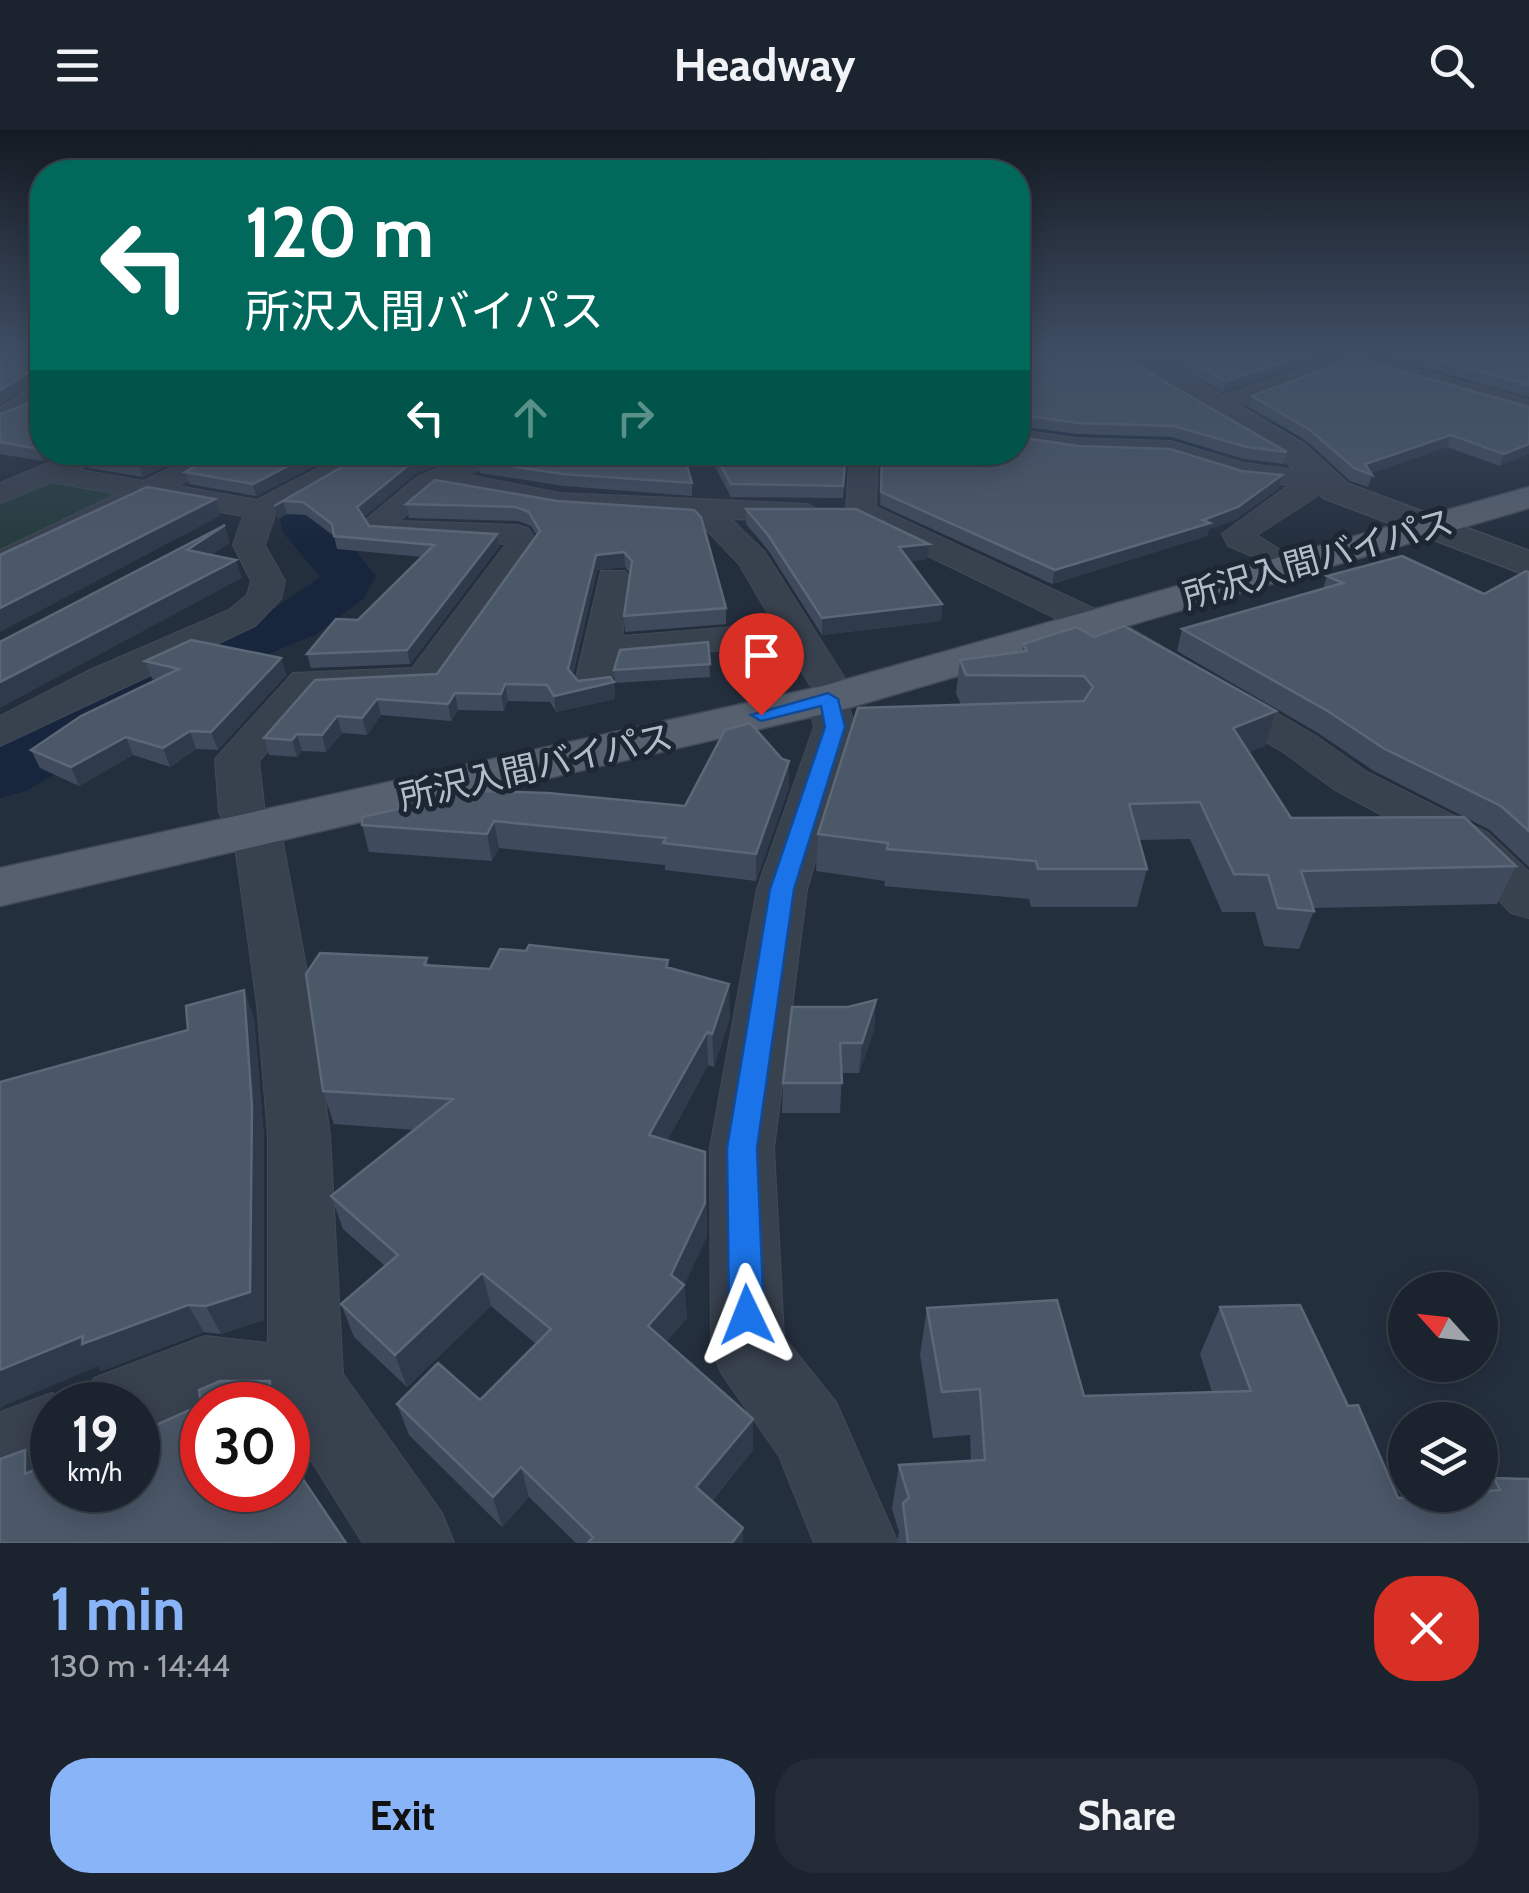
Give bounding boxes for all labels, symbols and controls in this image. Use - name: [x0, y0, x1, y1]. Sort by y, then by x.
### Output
- icon: menu: [50, 38, 105, 93]
- text: Headway: [674, 38, 855, 92]
- icon: search: [1424, 38, 1479, 93]
- text: 120 m: [245, 189, 434, 275]
- icon: left: [80, 200, 210, 330]
- text: 所沢入間バイパス: [245, 284, 604, 338]
- icon: left: [398, 390, 453, 445]
- icon: ahead: [503, 390, 558, 445]
- icon: right: [608, 390, 663, 445]
- street label: 所沢入間バイパス: [1178, 499, 1458, 618]
- pin: [719, 613, 804, 716]
- icon: arrive: [734, 628, 789, 683]
- street label: 所沢入間バイパス: [395, 714, 677, 819]
- position arrow: [695, 1263, 799, 1367]
- north arrow: [1388, 1272, 1498, 1382]
- map controls: [1388, 1272, 1498, 1512]
- speed limit sign: 30: [180, 1382, 310, 1512]
- button: layers: [1388, 1402, 1498, 1512]
- text: 19: [72, 1404, 118, 1465]
- text: km/h: [68, 1457, 122, 1487]
- text: 1 min: [50, 1572, 185, 1645]
- button: close: [1374, 1576, 1479, 1681]
- text: 130 m · 14:44: [50, 1646, 230, 1685]
- button: Exit: [50, 1758, 755, 1873]
- button: Share: [775, 1758, 1479, 1873]

